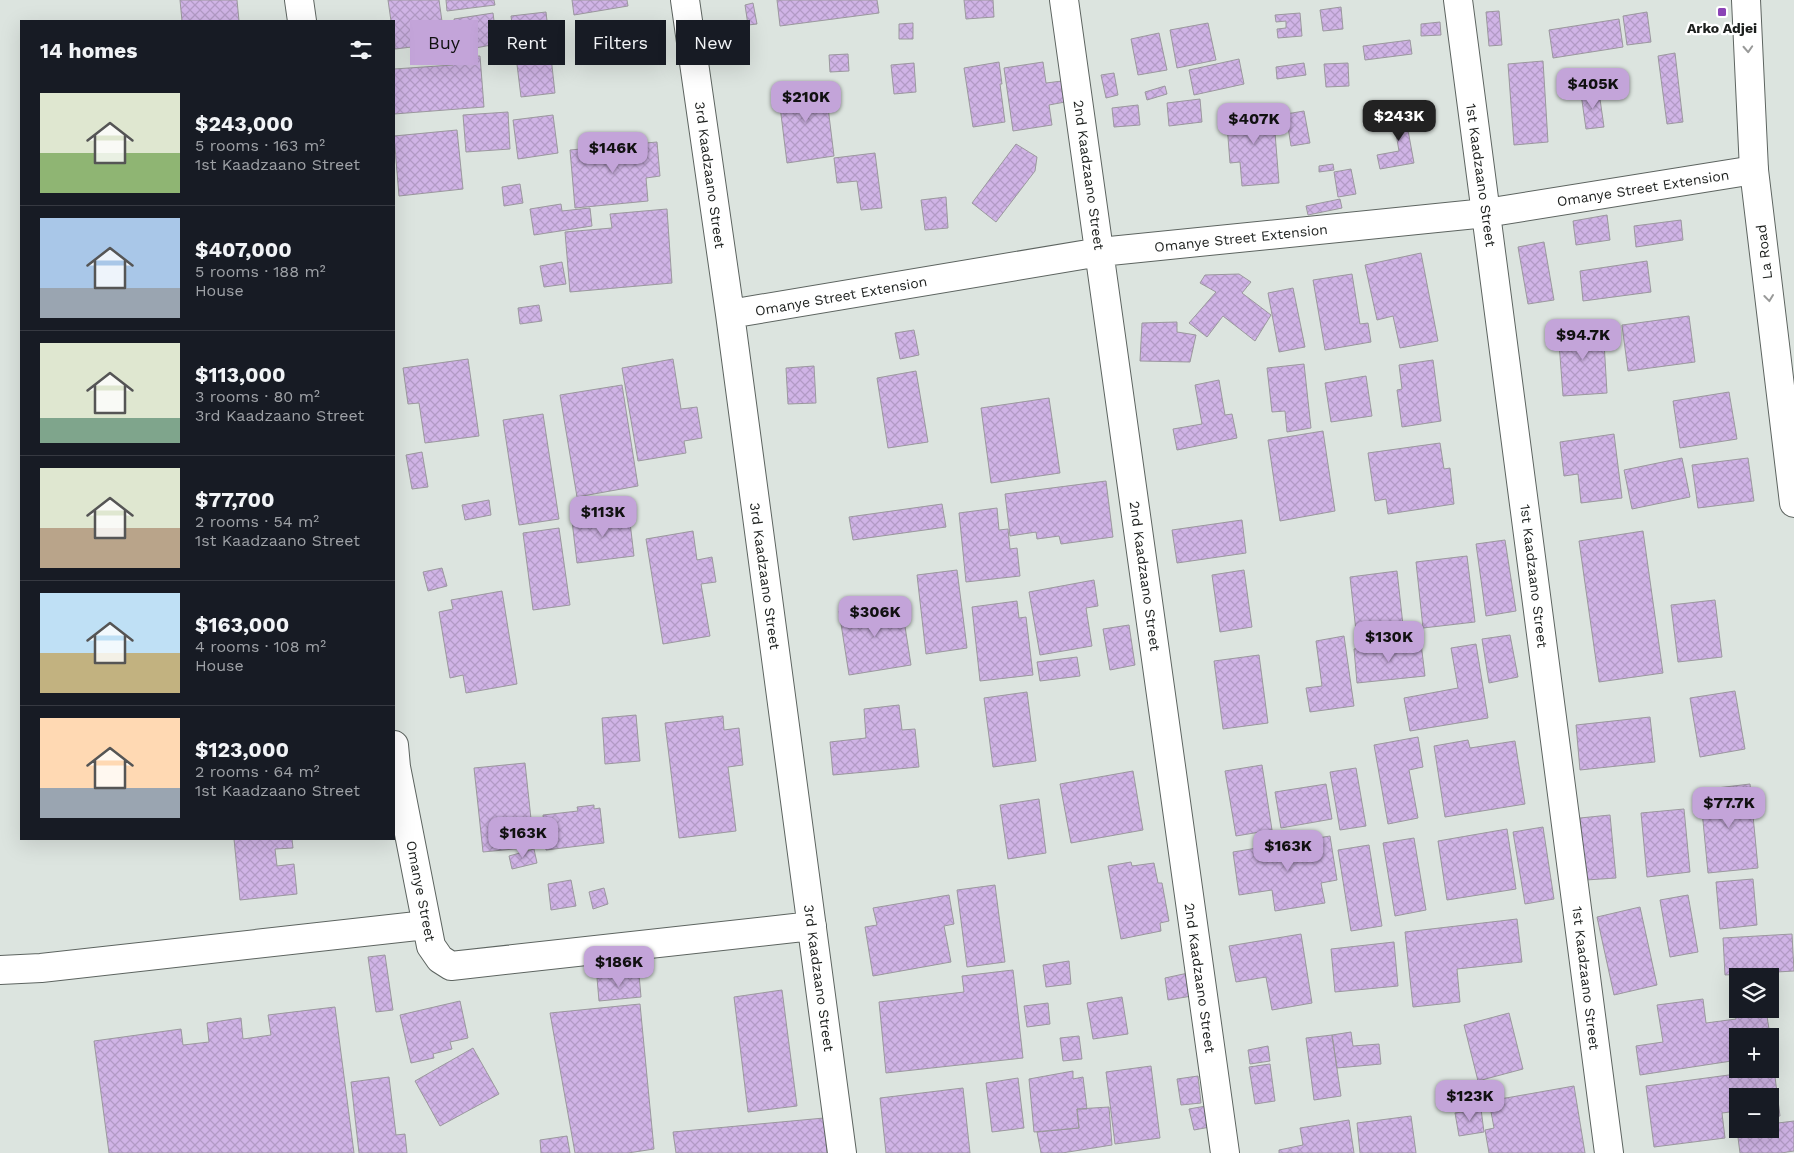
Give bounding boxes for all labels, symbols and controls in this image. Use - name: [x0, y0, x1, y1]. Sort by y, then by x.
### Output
- marker: Arko Adjei: [1716, 6, 1728, 18]
- chip: Buy: [410, 20, 478, 65]
- chip: Rent: [488, 20, 565, 65]
- chip: Filters: [575, 20, 666, 65]
- chip: New: [676, 20, 750, 65]
- place label: Arko Adjei: [1687, 20, 1757, 36]
- icon: filters: [347, 36, 375, 64]
- text: 14 homes: [40, 38, 137, 63]
- one-way arrow: [1743, 45, 1754, 53]
- pin: $405K: [1558, 68, 1628, 110]
- text: $405K: [1567, 74, 1619, 93]
- pin: $210K: [771, 80, 841, 123]
- text: $210K: [782, 87, 830, 106]
- street label: 2nd Kaadzaano Street: [1071, 99, 1107, 251]
- pin: $243K: [1364, 100, 1434, 142]
- street label: 3rd Kaadzaano Street: [692, 101, 728, 250]
- pin: $407K: [1219, 102, 1289, 145]
- street label: 1st Kaadzaano Street: [1463, 102, 1499, 248]
- text: $243K: [1374, 106, 1424, 125]
- text: $407K: [1228, 109, 1280, 128]
- text: $243,000: [195, 111, 293, 136]
- icon: home: [80, 113, 140, 173]
- pin: $146K: [578, 132, 648, 174]
- text: 5 rooms · 163 m²: [195, 136, 325, 155]
- text: $146K: [589, 138, 637, 157]
- text: 1st Kaadzaano Street: [195, 155, 360, 174]
- street label: Omanye Street Extension: [1556, 166, 1730, 210]
- street label: Omanye Street Extension: [1153, 221, 1329, 255]
- street label: La Road: [1753, 224, 1775, 280]
- text: $407,000: [195, 237, 292, 262]
- icon: home: [80, 238, 140, 298]
- text: 5 rooms · 188 m²: [195, 262, 326, 281]
- street label: Omanye Street Extension: [754, 273, 928, 319]
- text: House: [195, 281, 244, 300]
- one-way arrow: [1763, 294, 1774, 302]
- pin: $94.7K: [1542, 318, 1624, 361]
- text: $94.7K: [1556, 325, 1610, 344]
- text: $113,000: [195, 362, 285, 387]
- icon: home: [80, 363, 140, 423]
- text: 3 rooms · 80 m²: [195, 387, 320, 406]
- text: 3rd Kaadzaano Street: [195, 406, 364, 425]
- text: $77,700: [195, 487, 274, 512]
- icon: home: [80, 488, 140, 548]
- pin: $113K: [568, 496, 638, 538]
- street label: 2nd Kaadzaano Street: [1127, 500, 1163, 652]
- text: $113K: [581, 502, 625, 521]
- street label: 3rd Kaadzaano Street: [747, 502, 783, 651]
- street label: 1st Kaadzaano Street: [1517, 503, 1551, 649]
- text: 2 rooms · 54 m²: [195, 512, 319, 531]
- text: 1st Kaadzaano Street: [195, 531, 360, 550]
- pin: $306K: [840, 596, 910, 638]
- text: $306K: [850, 602, 901, 621]
- text: $163,000: [195, 612, 289, 637]
- icon: home: [80, 613, 140, 673]
- pin: $130K: [1354, 620, 1424, 663]
- text: $130K: [1365, 627, 1413, 646]
- text: 4 rooms · 108 m²: [195, 637, 326, 656]
- text: House: [195, 656, 244, 675]
- text: $123,000: [195, 737, 289, 762]
- icon: home: [80, 738, 140, 798]
- text: 2 rooms · 64 m²: [195, 762, 320, 781]
- text: 1st Kaadzaano Street: [195, 781, 360, 800]
- pin: $77.7K: [1688, 786, 1770, 829]
- text: $77.7K: [1703, 793, 1755, 812]
- pin: $163K: [488, 816, 558, 859]
- text: $163K: [499, 823, 547, 842]
- pin: $163K: [1253, 830, 1323, 872]
- text: $163K: [1264, 836, 1312, 855]
- street label: Omanye Street: [403, 839, 439, 943]
- street label: 2nd Kaadzaano Street: [1182, 902, 1218, 1054]
- street label: 3rd Kaadzaano Street: [801, 904, 837, 1053]
- street label: 1st Kaadzaano Street: [1569, 905, 1603, 1051]
- pin: $186K: [584, 946, 654, 988]
- text: $186K: [595, 952, 643, 971]
- map controls: [1729, 968, 1779, 1138]
- button: layers: [1729, 968, 1779, 1018]
- button: +: [1729, 1028, 1779, 1078]
- pin: $123K: [1435, 1080, 1505, 1122]
- text: $123K: [1446, 1086, 1494, 1105]
- button: −: [1729, 1088, 1779, 1138]

